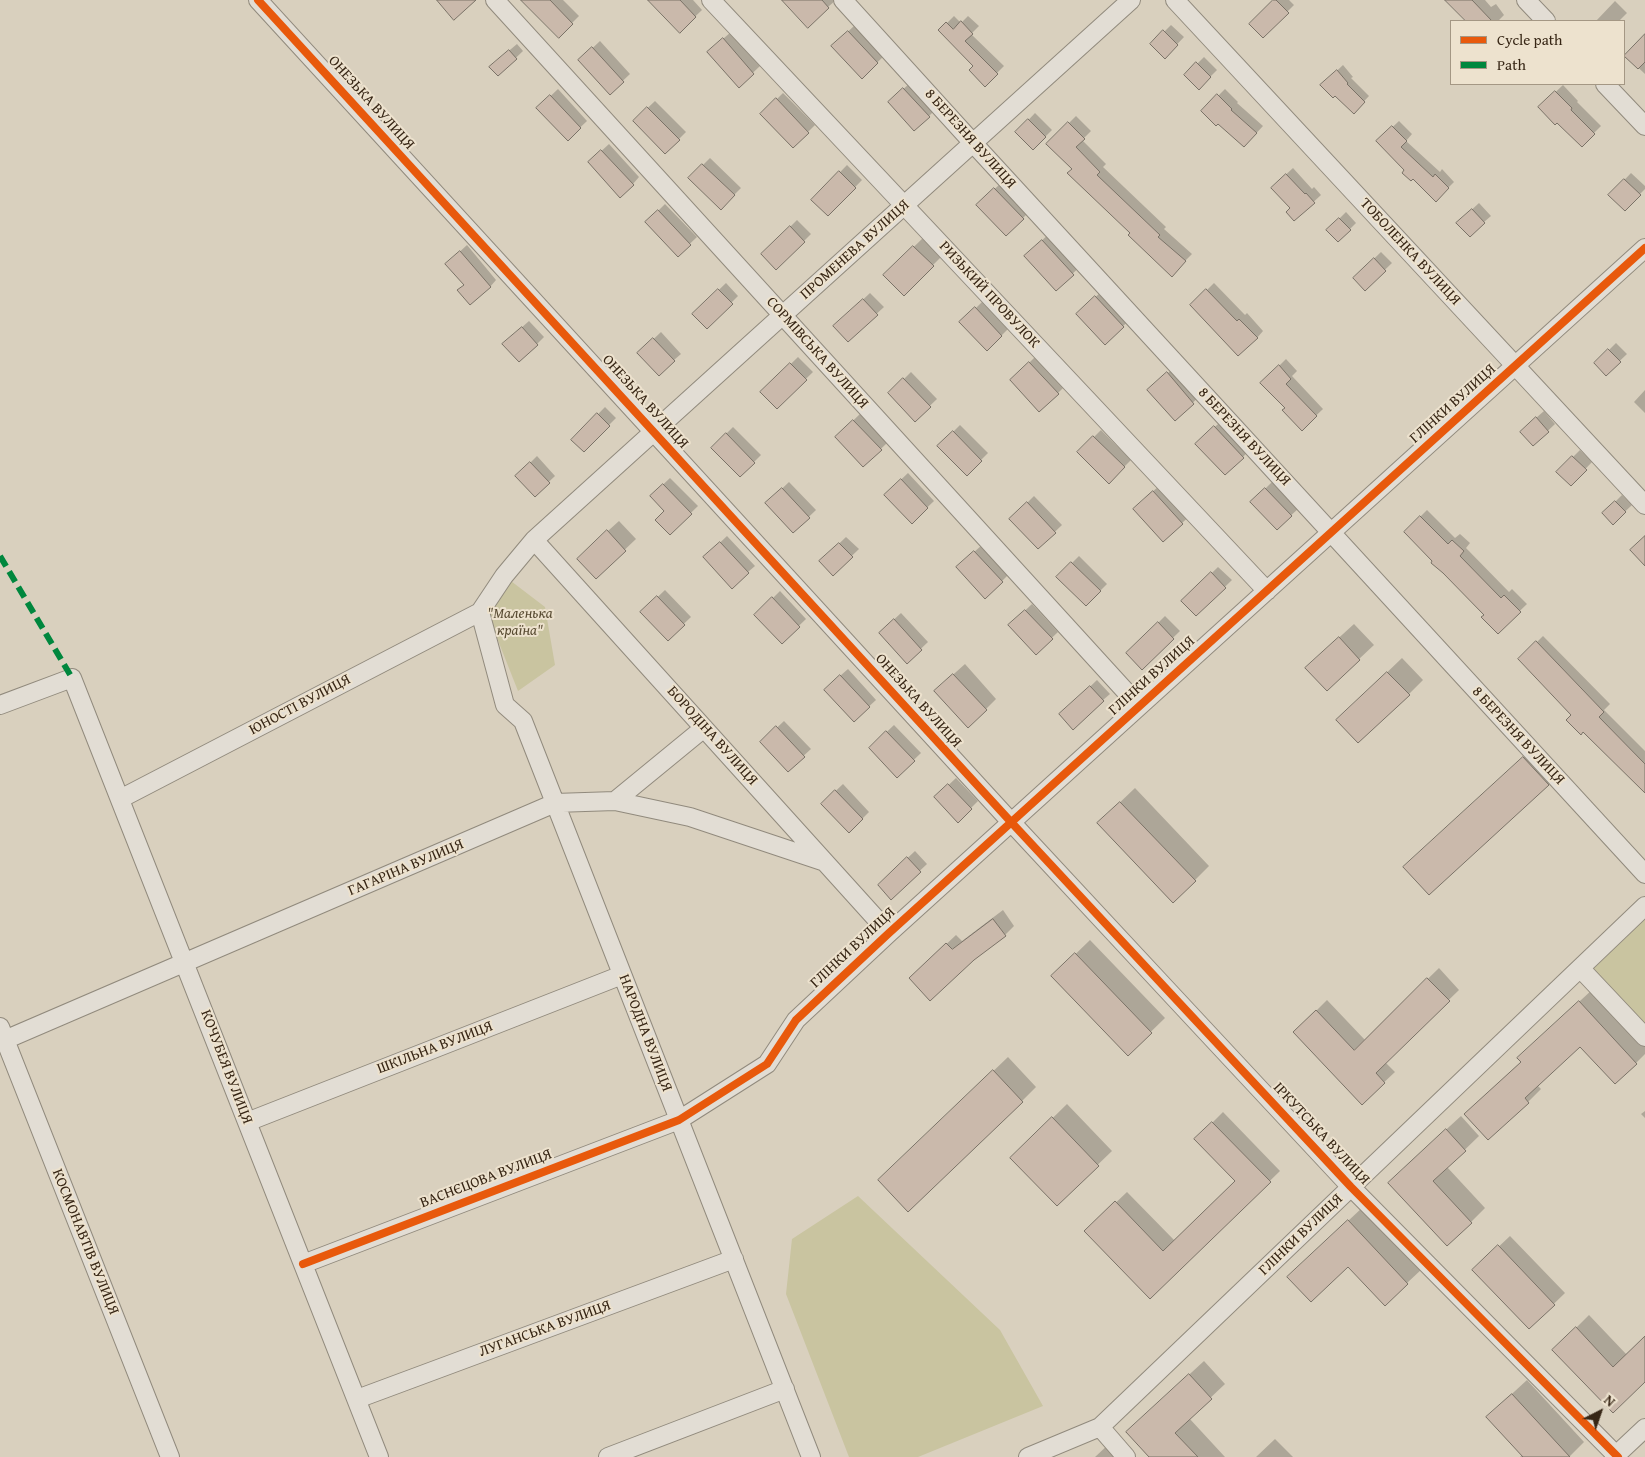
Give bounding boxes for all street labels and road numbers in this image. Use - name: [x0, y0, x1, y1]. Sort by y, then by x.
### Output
- street label: ОНЕЗЬКА ВУЛИЦЯ: [324, 52, 418, 154]
- street label: 8 БЕРЕЗНЯ ВУЛИЦЯ: [921, 85, 1019, 193]
- street label: ТОБОЛЕНКА ВУЛИЦЯ: [1356, 195, 1464, 309]
- street label: ПРОМЕНЕВА ВУЛИЦЯ: [797, 196, 913, 304]
- street label: РИЗЬКИЙ ПРОВУЛОК: [935, 238, 1043, 352]
- street label: СОРМІВСЬКА ВУЛИЦЯ: [762, 293, 872, 413]
- street label: ОНЕЗЬКА ВУЛИЦЯ: [598, 351, 692, 453]
- street label: ГЛІНКИ ВУЛИЦЯ: [1406, 361, 1500, 447]
- street label: 8 БЕРЕЗНЯ ВУЛИЦЯ: [1194, 384, 1294, 490]
- street label: ГЛІНКИ ВУЛИЦЯ: [1105, 633, 1199, 719]
- street label: ОНЕЗЬКА ВУЛИЦЯ: [871, 650, 965, 752]
- street label: ЮНОСТІ ВУЛИЦЯ: [246, 671, 354, 739]
- street label: БОРОДІНА ВУЛИЦЯ: [663, 683, 761, 789]
- street label: 8 БЕРЕЗНЯ ВУЛИЦЯ: [1468, 683, 1568, 789]
- street label: ГАГАРІНА ВУЛИЦЯ: [346, 836, 466, 900]
- street label: ГЛІНКИ ВУЛИЦЯ: [807, 904, 899, 992]
- street label: НАРОДНА ВУЛИЦЯ: [614, 972, 676, 1094]
- street label: КОЧУБЕЯ ВУЛИЦЯ: [196, 1007, 256, 1127]
- street label: ШКІЛЬНА ВУЛИЦЯ: [375, 1018, 495, 1078]
- street label: ІРКУТСЬКА ВУЛИЦЯ: [1269, 1079, 1373, 1189]
- street label: ВАСНЄЦОВА ВУЛИЦЯ: [418, 1146, 554, 1212]
- street label: КОСМОНАВТІВ ВУЛИЦЯ: [48, 1167, 122, 1317]
- street label: ГЛІНКИ ВУЛИЦЯ: [1255, 1190, 1347, 1280]
- street label: ЛУГАНСЬКА ВУЛИЦЯ: [477, 1297, 613, 1361]

